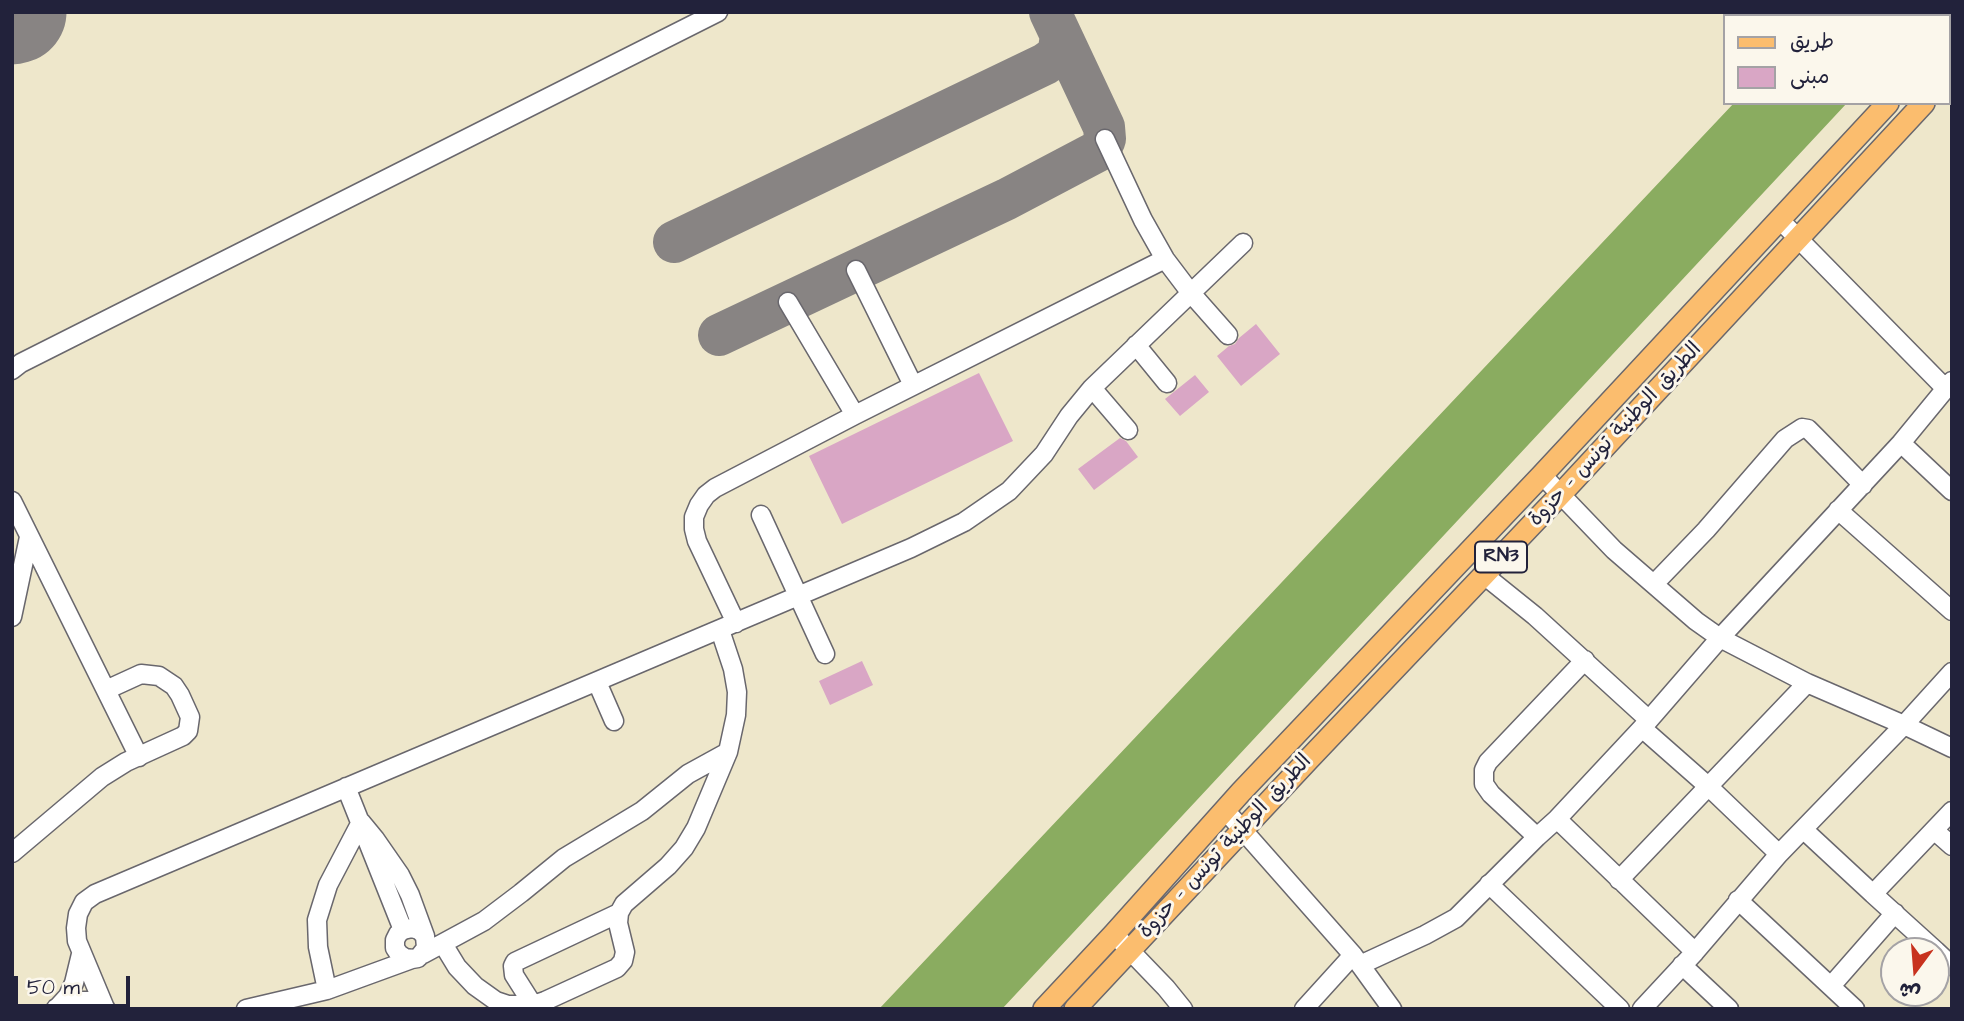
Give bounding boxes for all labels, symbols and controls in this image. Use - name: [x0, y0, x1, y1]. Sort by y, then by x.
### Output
- legend: [1722, 14, 1950, 105]
- text: طريق: [1790, 27, 1834, 56]
- text: مبنى: [1790, 62, 1829, 91]
- street label: الطريق الوطنية تونس - حزوة: [1524, 338, 1708, 532]
- road number: RN3: [1475, 542, 1527, 572]
- street label: الطريق الوطنية تونس - حزوة: [1134, 750, 1318, 944]
- north arrow: [1880, 937, 1950, 1007]
- scale bar: [18, 962, 133, 1006]
- text: 50 m: [27, 973, 80, 1002]
- text: ش: [1896, 975, 1923, 1007]

